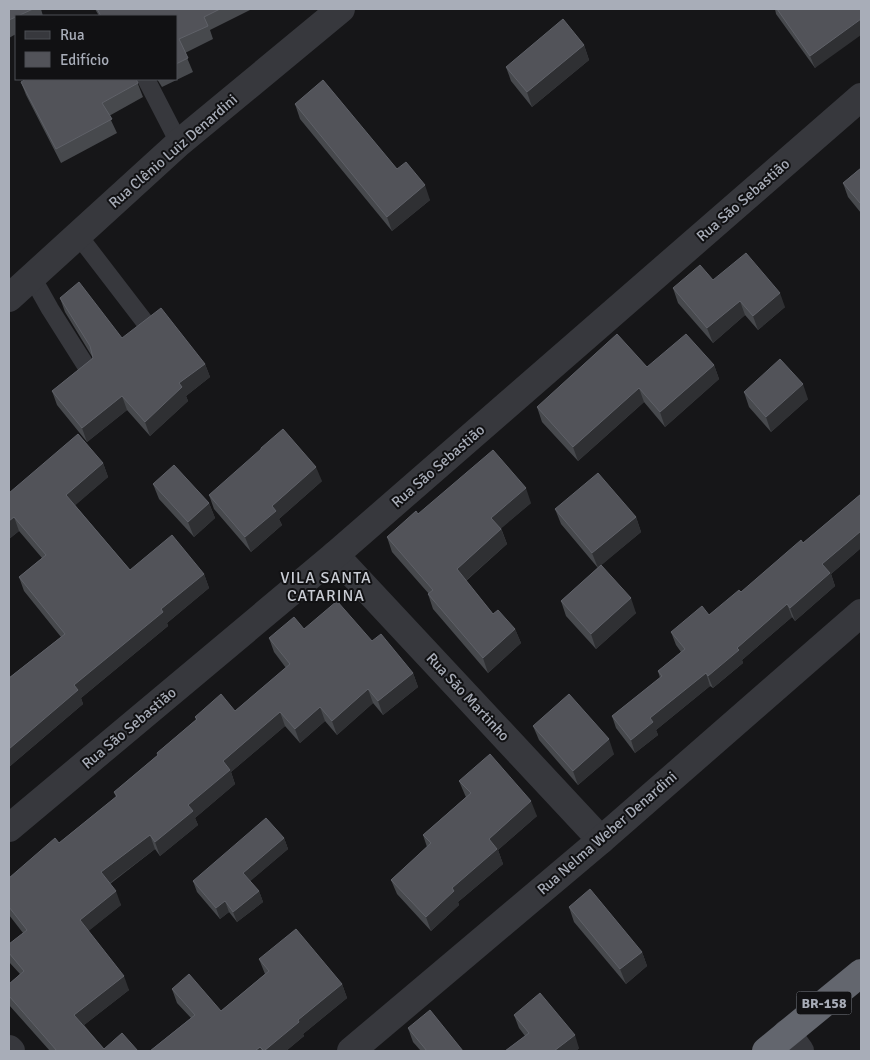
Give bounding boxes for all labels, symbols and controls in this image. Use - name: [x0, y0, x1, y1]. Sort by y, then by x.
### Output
- legend: [15, 15, 178, 80]
- text: Rua: [60, 26, 85, 44]
- text: Edifício: [60, 51, 109, 69]
- street label: Rua Clênio Luiz Denardini: [105, 90, 241, 212]
- street label: Rua São Sebastião: [693, 155, 793, 245]
- street label: Rua São Sebastião: [388, 421, 488, 511]
- district label: VILA SANTA CATARINA: [280, 568, 372, 606]
- street label: Rua São Martinho: [423, 649, 514, 745]
- street label: Rua São Sebastião: [78, 683, 180, 773]
- street label: Rua Nelma Weber Denardini: [533, 767, 681, 899]
- road number: BR-158: [796, 991, 852, 1014]

